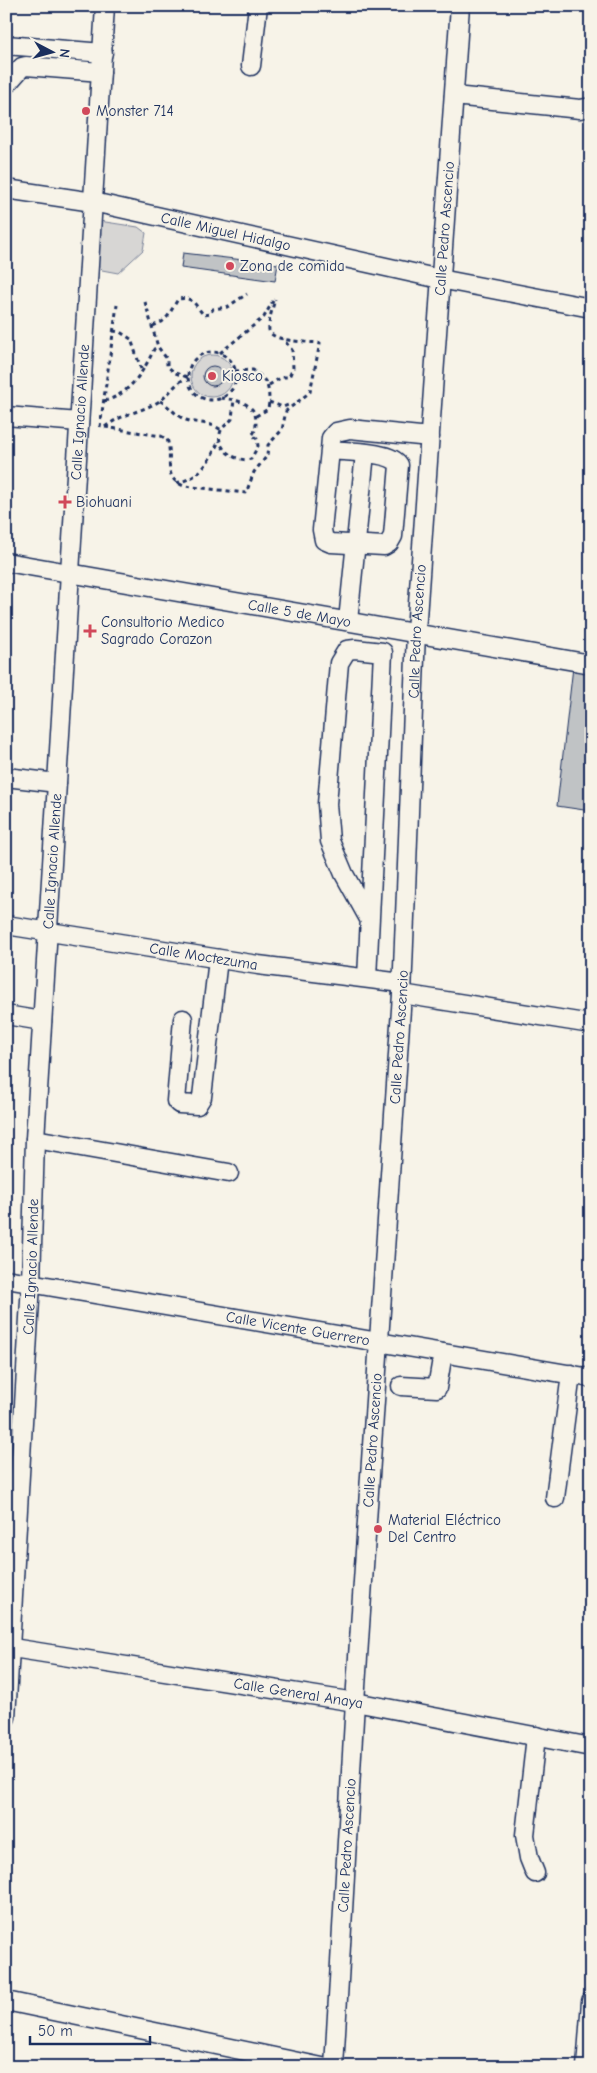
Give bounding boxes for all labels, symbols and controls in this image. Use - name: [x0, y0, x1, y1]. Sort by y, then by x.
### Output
- north arrow: [28, 28, 78, 78]
- text: N: [56, 48, 73, 59]
- place label: Monster 714: [96, 102, 174, 120]
- marker: Monster 714: [80, 105, 92, 117]
- street label: Calle Pedro Ascencio: [431, 161, 458, 296]
- street label: Calle Miguel Hidalgo: [159, 208, 293, 255]
- place label: Zona de comida: [240, 257, 345, 275]
- marker: Zona de comida: [224, 260, 236, 272]
- street label: Calle Ignacio Allende: [67, 343, 93, 481]
- place label: Kiosco: [222, 367, 263, 385]
- marker: Kiosco: [206, 370, 218, 382]
- place label: Biohuani: [76, 493, 132, 511]
- marker: Biohuani: [58, 495, 72, 509]
- street label: Calle Pedro Ascencio: [404, 564, 430, 699]
- street label: Calle 5 de Mayo: [247, 595, 353, 631]
- place label: Consultorio Medico Sagrado Corazon: [101, 613, 224, 648]
- marker: Consultorio Medico Sagrado Corazon: [83, 624, 97, 638]
- street label: Calle Ignacio Allende: [39, 792, 65, 930]
- street label: Calle Moctezuma: [148, 939, 259, 974]
- street label: Calle Pedro Ascencio: [386, 969, 412, 1105]
- street label: Calle Ignacio Allende: [19, 1198, 42, 1335]
- street label: Calle Vicente Guerrero: [225, 1307, 371, 1349]
- street label: Calle Pedro Ascencio: [359, 1372, 386, 1508]
- place label: Material Eléctrico Del Centro: [388, 1511, 501, 1546]
- marker: Material Eléctrico Del Centro: [372, 1523, 384, 1535]
- street label: Calle General Anaya: [232, 1674, 365, 1712]
- street label: Calle Pedro Ascencio: [334, 1778, 360, 1913]
- scale bar: [30, 2013, 150, 2045]
- text: 50 m: [38, 2022, 73, 2040]

